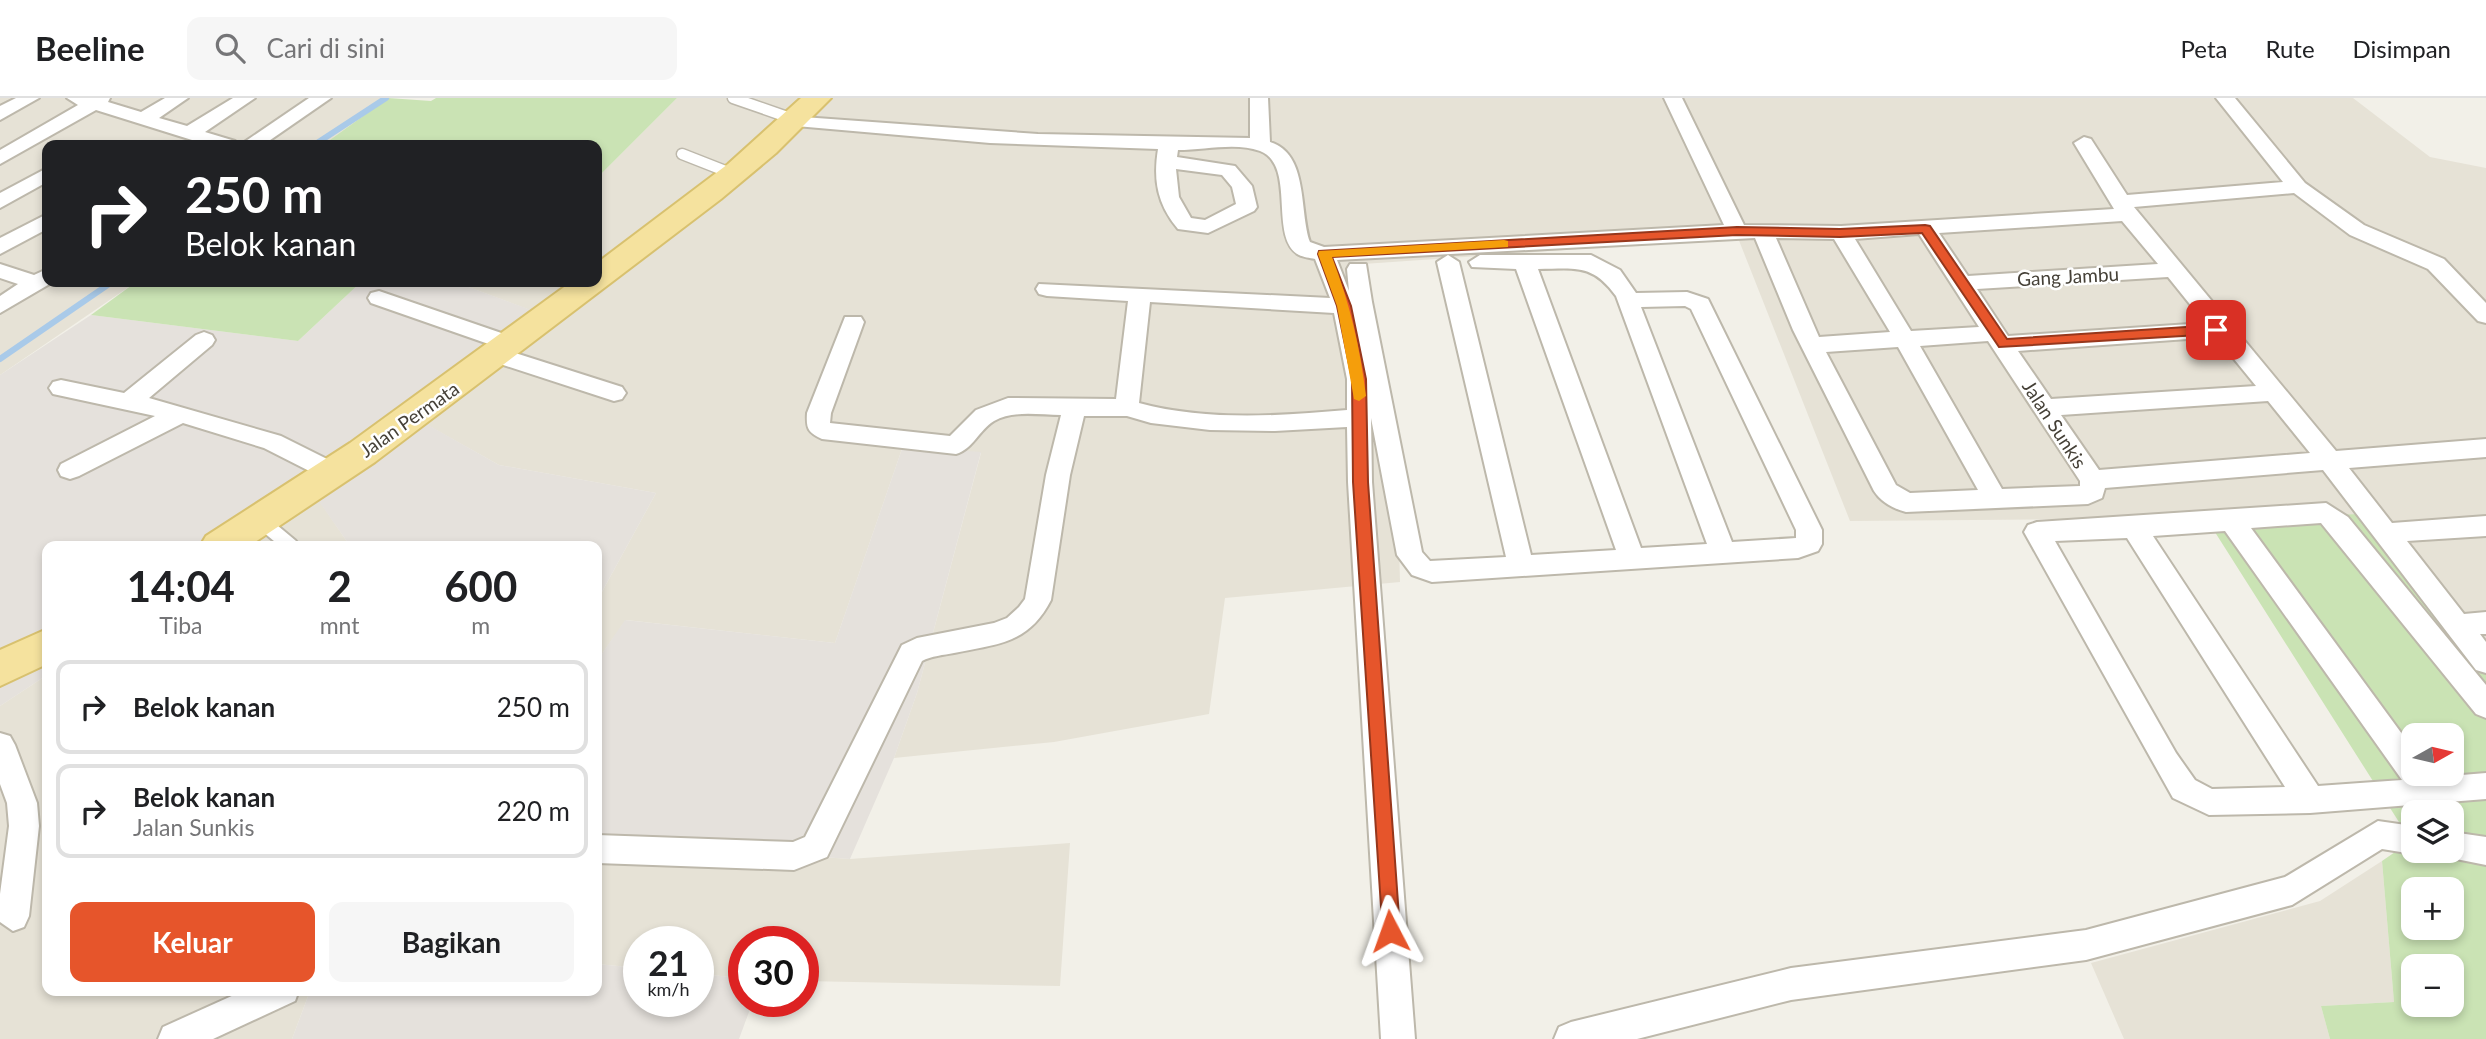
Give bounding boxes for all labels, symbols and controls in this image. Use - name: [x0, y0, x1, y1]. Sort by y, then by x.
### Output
- search box: [187, 17, 677, 80]
- text: Beeline: [35, 28, 145, 68]
- icon: search: [211, 29, 249, 67]
- text: Cari di sini: [267, 32, 385, 64]
- text: Peta: [2181, 34, 2227, 63]
- text: Rute: [2265, 34, 2315, 63]
- text: Disimpan: [2353, 34, 2451, 63]
- text: 250 m: [185, 165, 323, 223]
- icon: right: [70, 168, 161, 259]
- text: Belok kanan: [185, 224, 356, 263]
- street label: Gang Jambu: [2016, 262, 2120, 290]
- pin: [2186, 300, 2246, 360]
- icon: arrive: [2197, 311, 2235, 349]
- street label: Jalan Permata: [355, 376, 463, 462]
- street label: Jalan Sunkis: [2018, 376, 2092, 472]
- text: 14:04: [127, 561, 235, 611]
- text: 2: [327, 561, 352, 611]
- text: 600: [444, 561, 517, 611]
- text: Tiba: [159, 611, 202, 639]
- text: mnt: [320, 611, 359, 639]
- text: m: [471, 611, 490, 639]
- icon: right: [74, 688, 112, 726]
- text: Belok kanan: [133, 691, 275, 723]
- text: 250 m: [497, 691, 570, 723]
- north arrow: [2401, 723, 2464, 786]
- map controls: [2401, 723, 2464, 1017]
- text: Belok kanan: [133, 781, 275, 813]
- icon: right: [74, 792, 112, 830]
- text: 220 m: [497, 795, 570, 827]
- button: layers: [2401, 800, 2464, 863]
- text: Jalan Sunkis: [133, 813, 254, 841]
- button: +: [2401, 877, 2464, 940]
- position arrow: [1353, 894, 1427, 968]
- button: Keluar: [70, 902, 315, 982]
- button: Bagikan: [329, 902, 574, 982]
- speed limit sign: 30: [728, 926, 819, 1017]
- text: 21: [648, 941, 689, 983]
- button: −: [2401, 954, 2464, 1017]
- text: km/h: [647, 978, 690, 1000]

